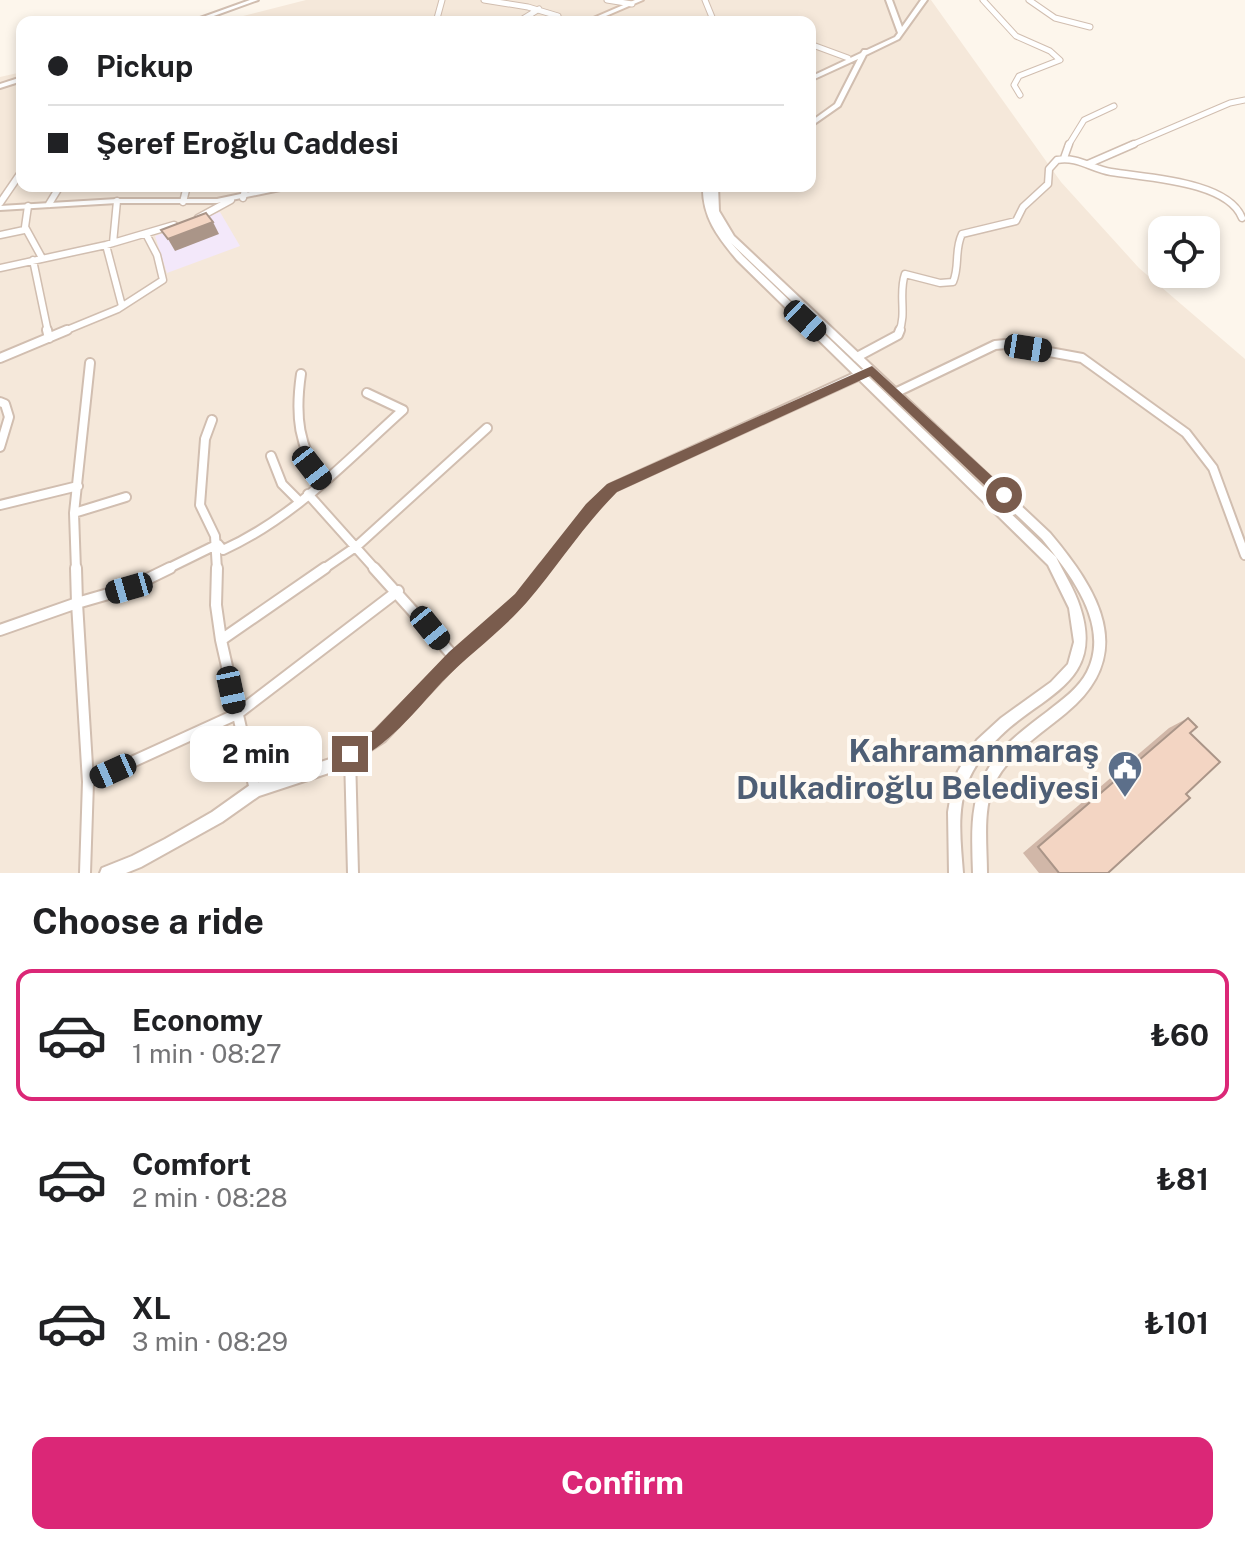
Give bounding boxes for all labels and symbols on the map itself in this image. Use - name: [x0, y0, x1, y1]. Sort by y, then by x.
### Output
- car: [779, 296, 831, 346]
- car: [1002, 332, 1054, 364]
- car: [288, 442, 336, 494]
- route start: [986, 477, 1022, 513]
- car: [103, 570, 155, 606]
- car: [406, 602, 454, 654]
- car: [214, 664, 248, 716]
- callout: 2 min: [190, 726, 322, 782]
- place label: Kahramanmaraş Dulkadiroğlu Belediyesi: [736, 732, 1099, 806]
- route end: [332, 736, 368, 772]
- public building icon: Kahramanmaraş Dulkadiroğlu Belediyesi: [1106, 749, 1144, 799]
- car: [86, 750, 140, 792]

